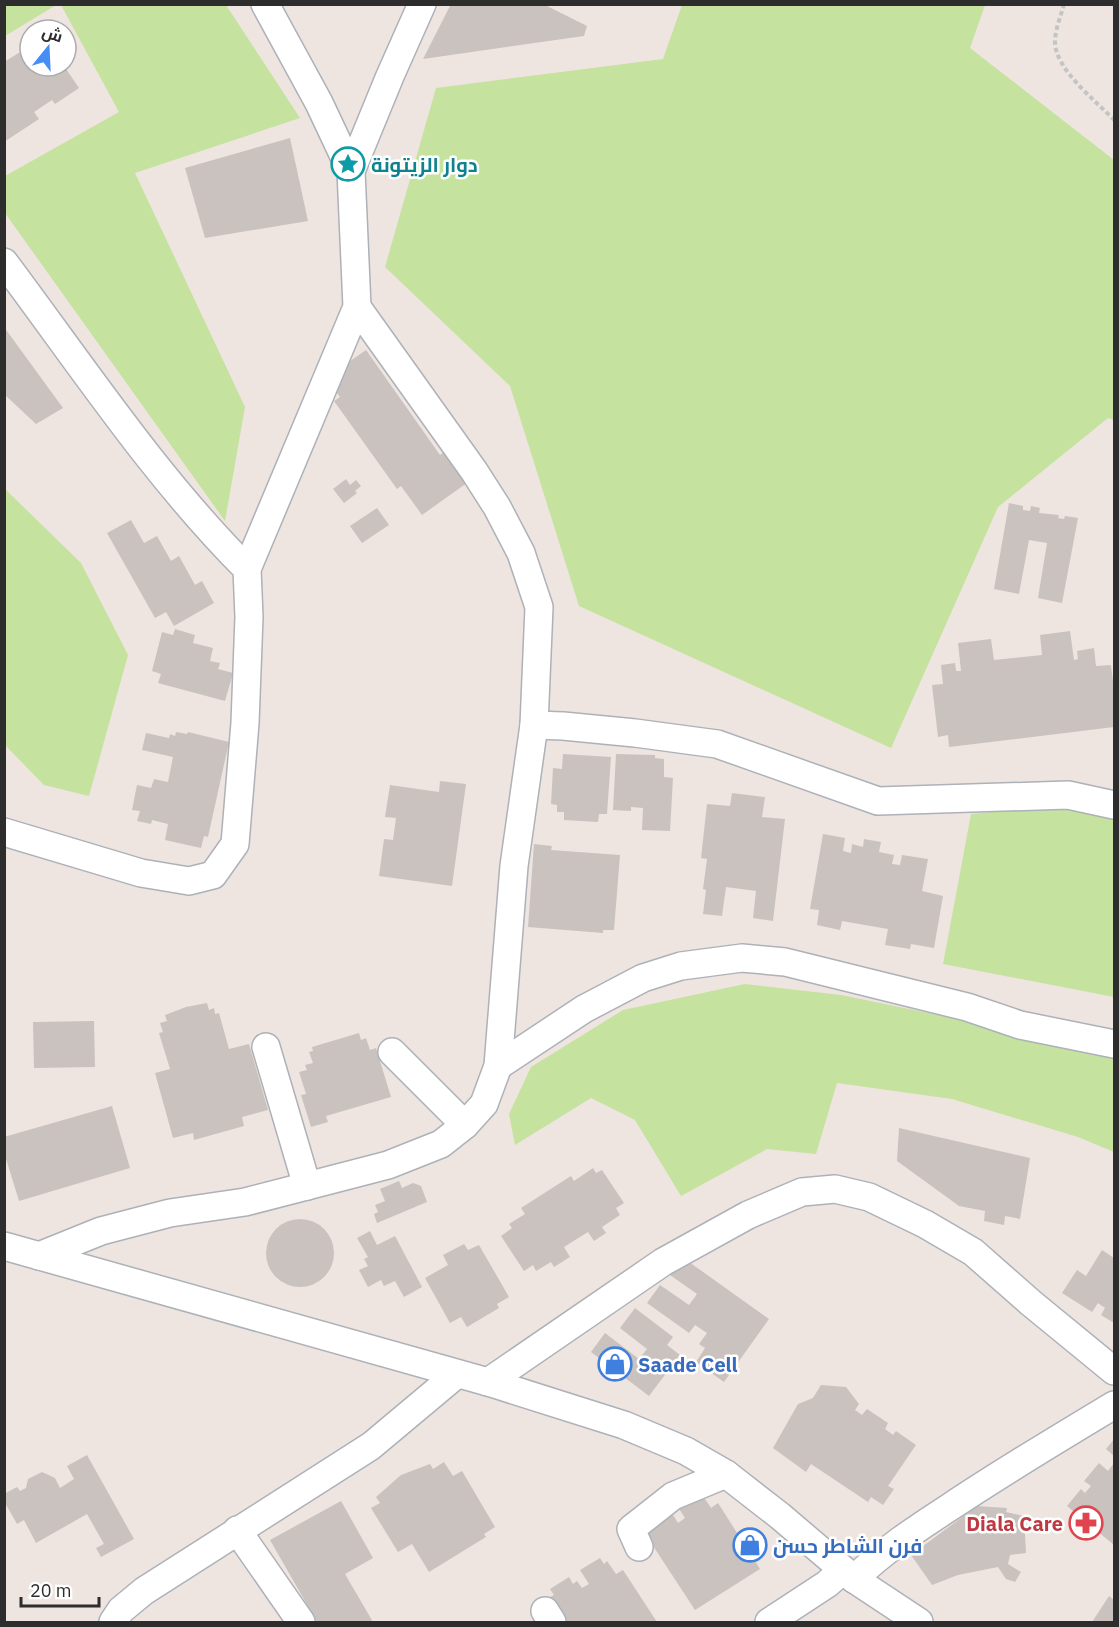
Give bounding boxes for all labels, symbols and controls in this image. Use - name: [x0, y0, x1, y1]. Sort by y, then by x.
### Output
- north arrow: [18, 18, 78, 78]
- text: ش: [40, 21, 65, 46]
- place icon: دوار الزيتونة: [330, 146, 366, 182]
- place label: دوار الزيتونة: [371, 151, 478, 178]
- shop icon: Saade Cell: [597, 1346, 633, 1382]
- place label: Saade Cell: [638, 1351, 738, 1378]
- pharmacy icon: Diala Care: [1068, 1505, 1104, 1541]
- place label: Diala Care: [966, 1510, 1063, 1537]
- shop icon: فرن الشاطر حسن: [732, 1527, 768, 1563]
- place label: فرن الشاطر حسن: [773, 1532, 922, 1559]
- scale bar: [21, 1570, 99, 1608]
- text: 20 m: [30, 1579, 72, 1602]

